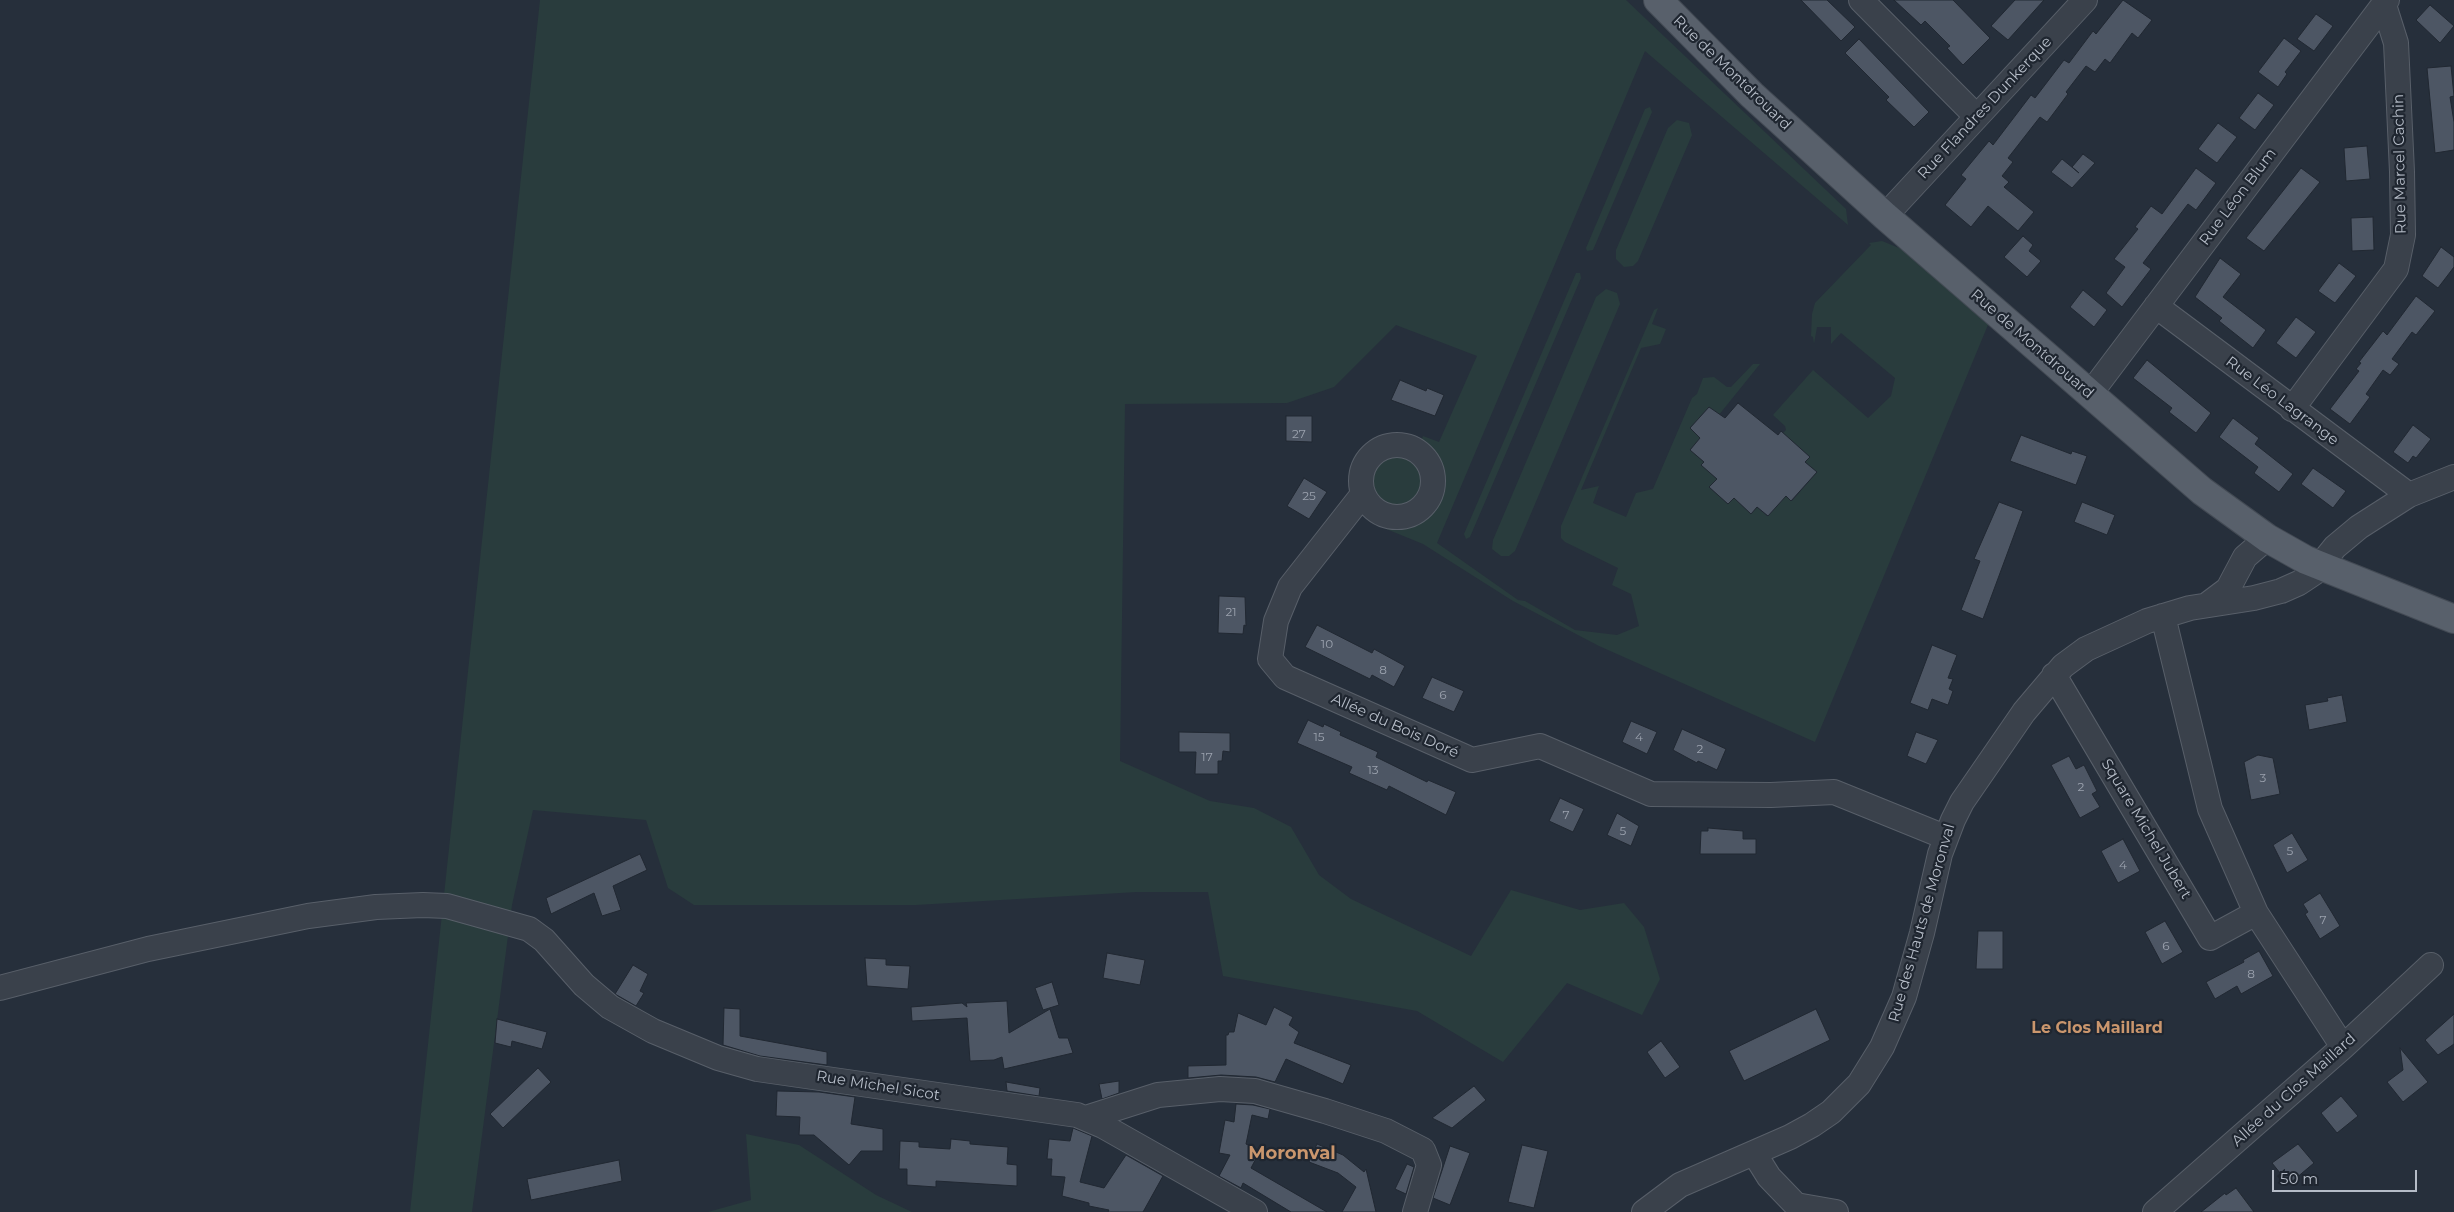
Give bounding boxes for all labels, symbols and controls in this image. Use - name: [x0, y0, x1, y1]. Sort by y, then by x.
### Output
- street label: Rue de Montdrouard: [1669, 12, 1795, 134]
- street label: Rue Flandres Dunkerque: [1914, 33, 2056, 183]
- street label: Rue Marcel Cachin: [2390, 94, 2410, 234]
- street label: Rue Léon Blum: [2196, 145, 2280, 249]
- street label: Rue de Montdrouard: [1967, 286, 2097, 402]
- street label: Rue Léo Lagrange: [2222, 353, 2342, 449]
- house number: 27: [1292, 427, 1306, 441]
- house number: 25: [1302, 489, 1316, 503]
- house number: 21: [1225, 605, 1237, 619]
- house number: 10: [1321, 637, 1333, 651]
- house number: 8: [1379, 663, 1387, 677]
- house number: 6: [1439, 688, 1447, 702]
- street label: Allée du Bois Doré: [1328, 690, 1462, 762]
- house number: 15: [1313, 730, 1325, 744]
- house number: 4: [1635, 730, 1643, 744]
- house number: 2: [1697, 742, 1703, 756]
- house number: 17: [1201, 750, 1213, 764]
- street label: Square Michel Jubert: [2097, 756, 2195, 902]
- house number: 13: [1367, 763, 1379, 777]
- house number: 3: [2260, 771, 2266, 785]
- house number: 2: [2078, 780, 2084, 794]
- house number: 7: [1562, 808, 1570, 822]
- street label: Rue des Hauts de Moronval: [1885, 822, 1959, 1024]
- house number: 5: [1620, 824, 1626, 838]
- house number: 5: [2287, 844, 2293, 858]
- house number: 4: [2119, 858, 2127, 872]
- house number: 7: [2319, 913, 2327, 927]
- house number: 6: [2162, 939, 2170, 953]
- house number: 8: [2247, 967, 2255, 981]
- district label: Le Clos Maillard: [2031, 1018, 2163, 1038]
- street label: Allée du Clos Maillard: [2228, 1030, 2360, 1150]
- street label: Rue Michel Sicot: [815, 1067, 941, 1105]
- district label: Moronval: [1248, 1143, 1336, 1165]
- scale bar: [2274, 1160, 2419, 1192]
- text: 50 m: [2280, 1169, 2318, 1188]

